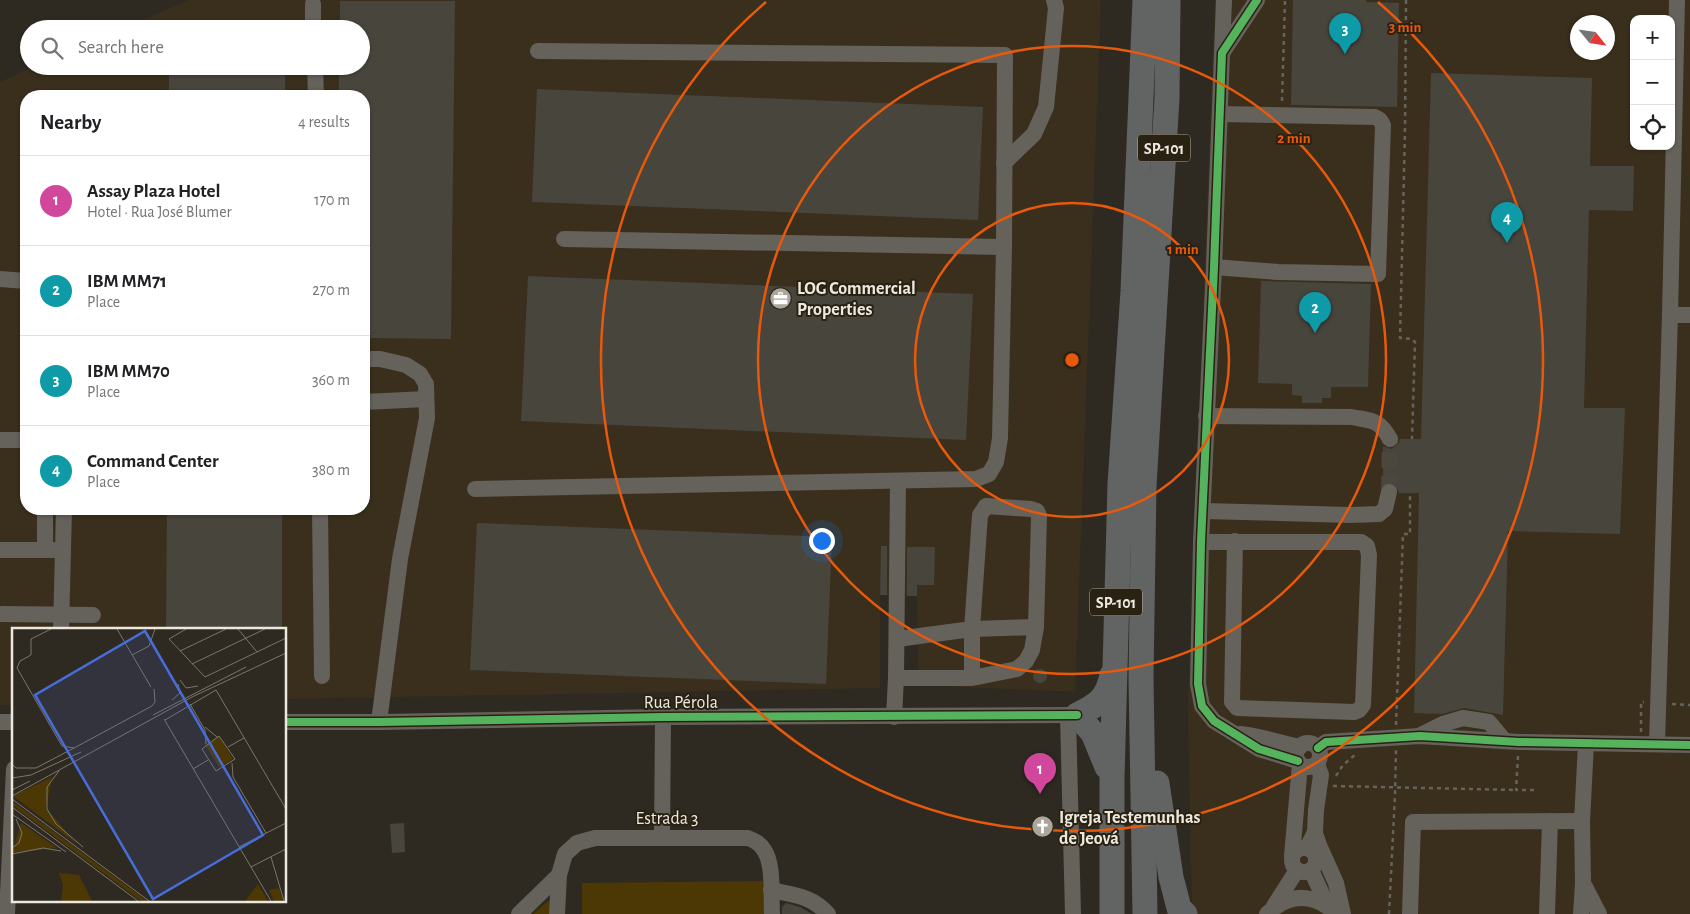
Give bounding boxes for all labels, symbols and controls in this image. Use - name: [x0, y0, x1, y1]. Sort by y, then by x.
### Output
- pin: 3: [1329, 13, 1361, 54]
- north arrow: [1570, 15, 1615, 60]
- map controls: [1630, 15, 1675, 150]
- button: +: [1630, 15, 1675, 60]
- search box: [20, 20, 370, 75]
- text: 3 min: [1389, 20, 1421, 35]
- icon: search: [38, 34, 66, 62]
- text: Search here: [78, 38, 164, 57]
- button: −: [1630, 60, 1675, 105]
- button: locate: [1630, 105, 1675, 150]
- text: Nearby: [40, 112, 101, 133]
- text: 4 results: [298, 114, 350, 130]
- text: 2 min: [1277, 131, 1311, 146]
- road number: SP-101: [1138, 134, 1190, 162]
- text: Assay Plaza Hotel: [87, 182, 220, 201]
- text: 1: [53, 192, 59, 208]
- text: 170 m: [314, 192, 350, 208]
- pin: 4: [1491, 202, 1523, 243]
- text: Hotel · Rua José Blumer: [87, 204, 232, 220]
- text: 1 min: [1167, 242, 1199, 257]
- text: IBM MM71: [87, 272, 167, 291]
- place label: LOG Commercial Properties: [797, 280, 916, 319]
- text: 2: [52, 282, 60, 298]
- text: 270 m: [312, 282, 350, 298]
- office icon: LOG Commercial Properties: [769, 286, 793, 310]
- pin: 2: [1299, 292, 1331, 333]
- text: Place: [87, 294, 120, 310]
- centre of rings: [1063, 351, 1081, 369]
- text: IBM MM70: [87, 362, 170, 381]
- text: 3: [53, 372, 59, 388]
- text: 360 m: [312, 372, 350, 388]
- text: Place: [87, 384, 120, 400]
- text: Command Center: [87, 452, 219, 471]
- text: 4: [52, 462, 60, 478]
- text: 380 m: [312, 462, 350, 478]
- text: Place: [87, 474, 120, 490]
- your location: [809, 528, 835, 554]
- road number: SP-101: [1090, 588, 1142, 616]
- inset map: [12, 628, 286, 902]
- street label: Rua Pérola: [644, 694, 718, 712]
- pin: 1: [1024, 753, 1056, 794]
- place label: Igreja Testemunhas de Jeová: [1059, 809, 1201, 848]
- street label: Estrada 3: [635, 810, 699, 828]
- church icon: Igreja Testemunhas de Jeová: [1031, 815, 1055, 839]

